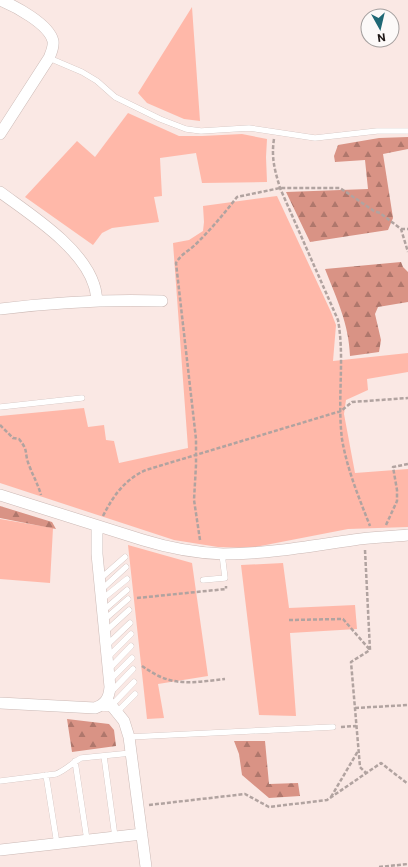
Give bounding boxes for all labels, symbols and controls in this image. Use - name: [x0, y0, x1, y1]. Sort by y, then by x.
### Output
- north arrow: [360, 8, 400, 48]
- text: N: [376, 31, 386, 45]

